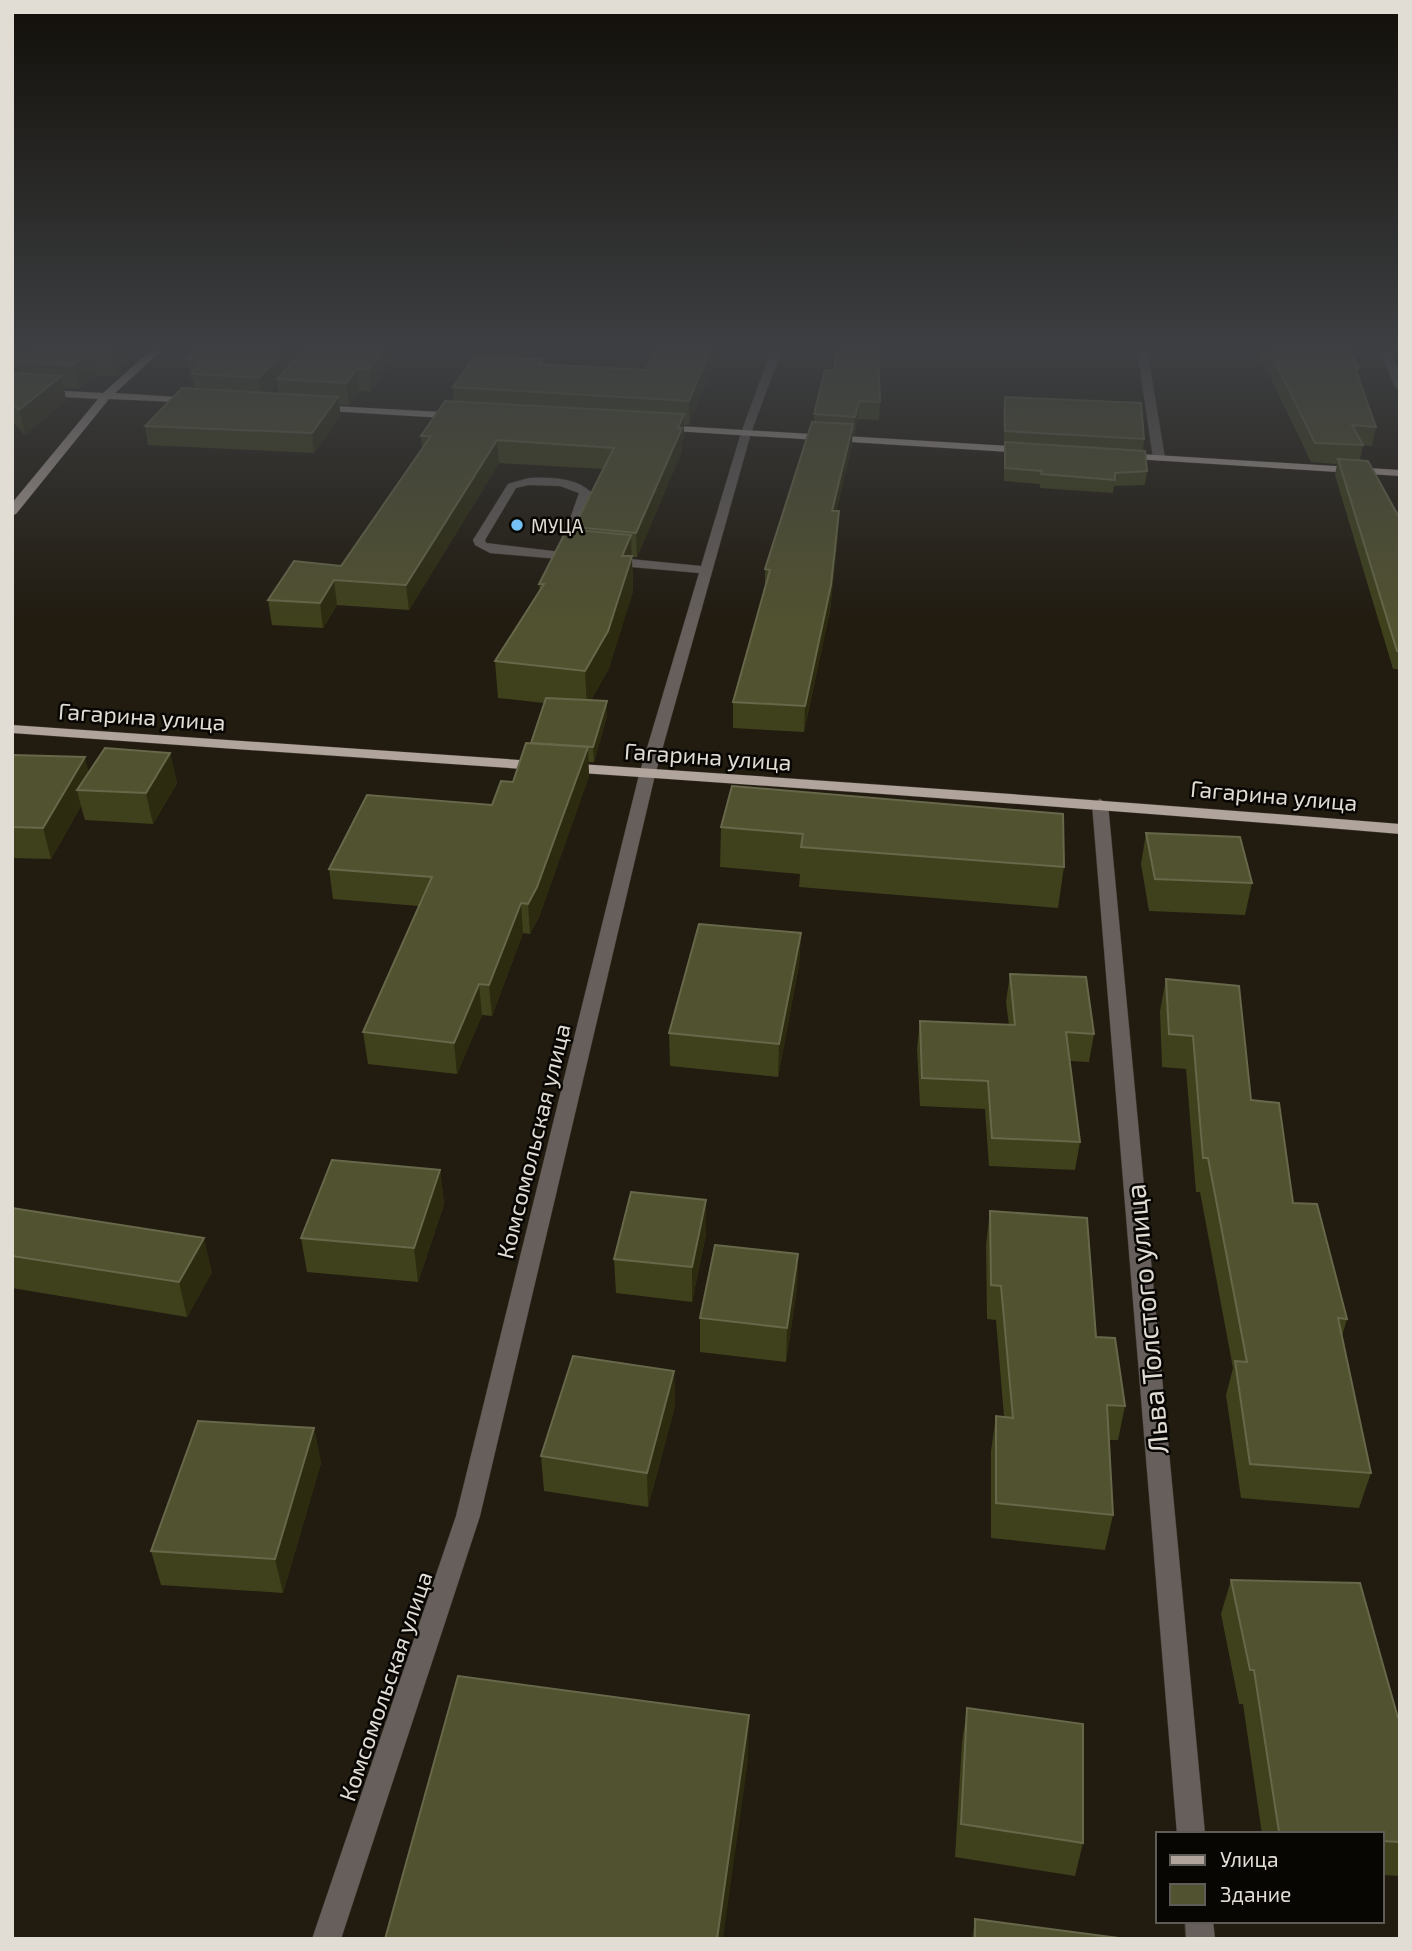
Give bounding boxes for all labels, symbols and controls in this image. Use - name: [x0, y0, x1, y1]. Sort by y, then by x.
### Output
- place label: МУЦА: [531, 514, 583, 537]
- marker: МУЦА: [509, 517, 525, 533]
- street label: Гагарина улица: [57, 696, 227, 737]
- street label: Гагарина улица: [623, 736, 793, 777]
- street label: Гагарина улица: [1189, 774, 1359, 817]
- street label: Комсомольская улица: [490, 1021, 577, 1262]
- street label: Льва Толстого улица: [1117, 1183, 1175, 1455]
- street label: Комсомольская улица: [332, 1567, 438, 1805]
- legend: [1156, 1832, 1384, 1923]
- text: Улица: [1220, 1846, 1279, 1871]
- text: Здание: [1220, 1881, 1291, 1906]

